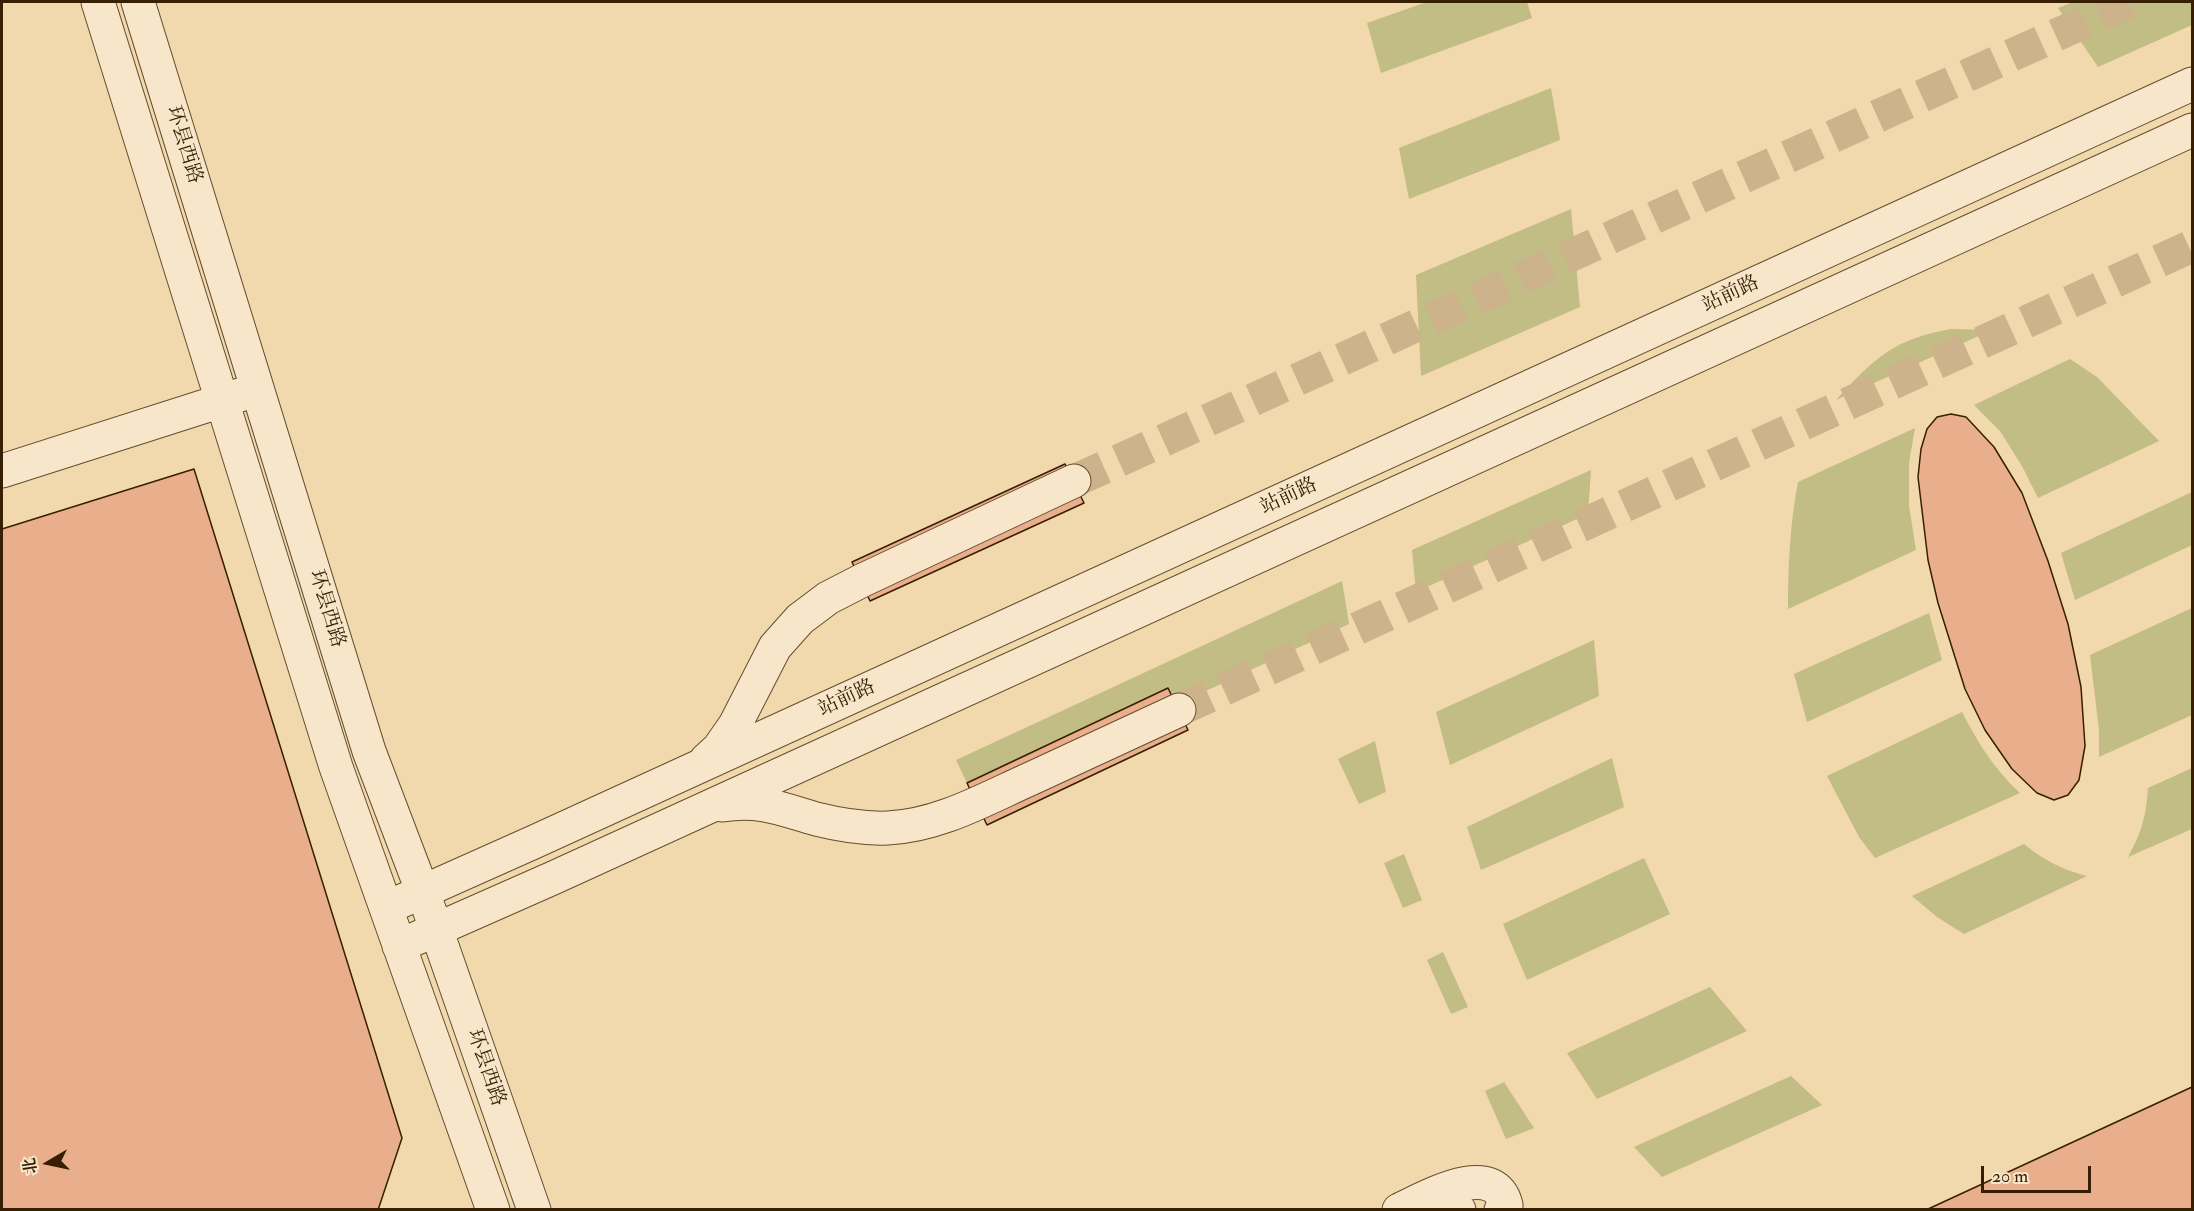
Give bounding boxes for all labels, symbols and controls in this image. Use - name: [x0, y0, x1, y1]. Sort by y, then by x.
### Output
- street label: 环县西路: [160, 103, 206, 187]
- street label: 站前路: [1699, 271, 1763, 319]
- street label: 站前路: [1257, 473, 1321, 521]
- street label: 环县西路: [303, 567, 349, 651]
- street label: 站前路: [815, 675, 879, 723]
- street label: 环县西路: [461, 1026, 509, 1110]
- north arrow: [18, 1133, 78, 1193]
- scale bar: [1984, 1154, 2094, 1192]
- text: 北: [19, 1156, 41, 1175]
- text: 20 m: [1992, 1165, 2028, 1188]

